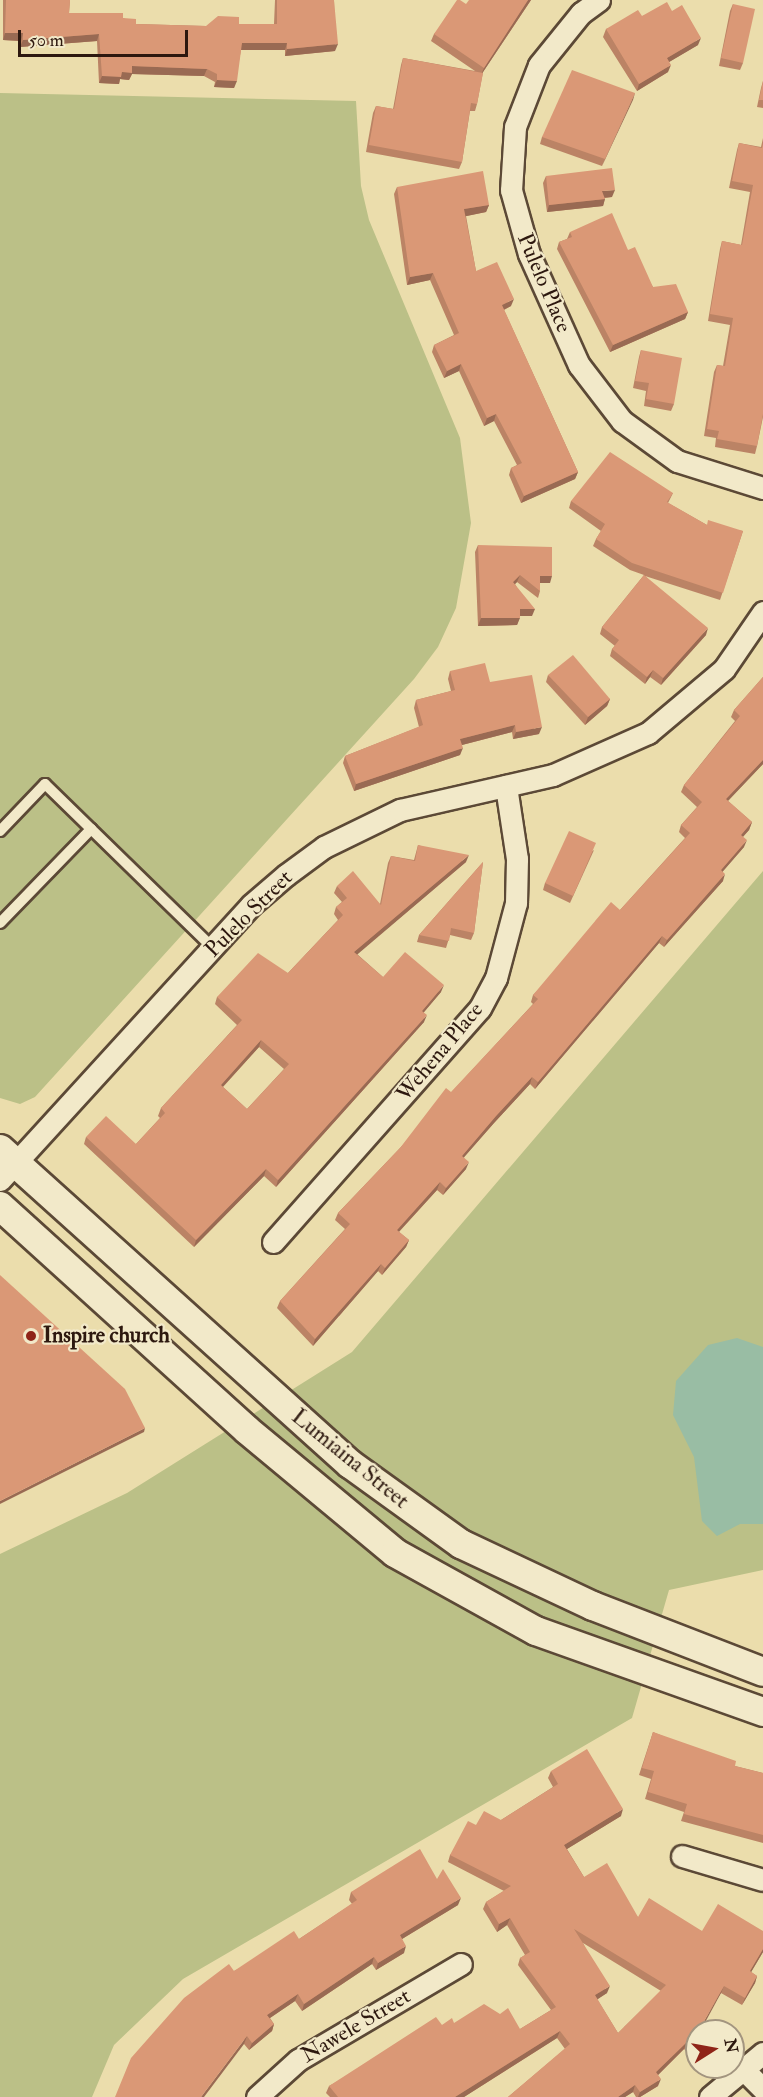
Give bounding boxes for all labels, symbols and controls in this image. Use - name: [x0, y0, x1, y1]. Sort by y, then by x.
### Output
- scale bar: [21, 18, 190, 56]
- text: 50 m: [29, 29, 64, 52]
- street label: Pulelo Place: [511, 229, 577, 337]
- street label: Pulelo Street: [200, 865, 298, 963]
- street label: Wehena Place: [391, 997, 489, 1107]
- place label: Inspire church: [43, 1323, 170, 1349]
- marker: Inspire church: [24, 1329, 38, 1343]
- street label: Lumiaina Street: [286, 1404, 414, 1514]
- street label: Nawele Street: [296, 1983, 416, 2069]
- north arrow: [685, 2019, 745, 2079]
- text: N: [720, 2037, 742, 2055]

